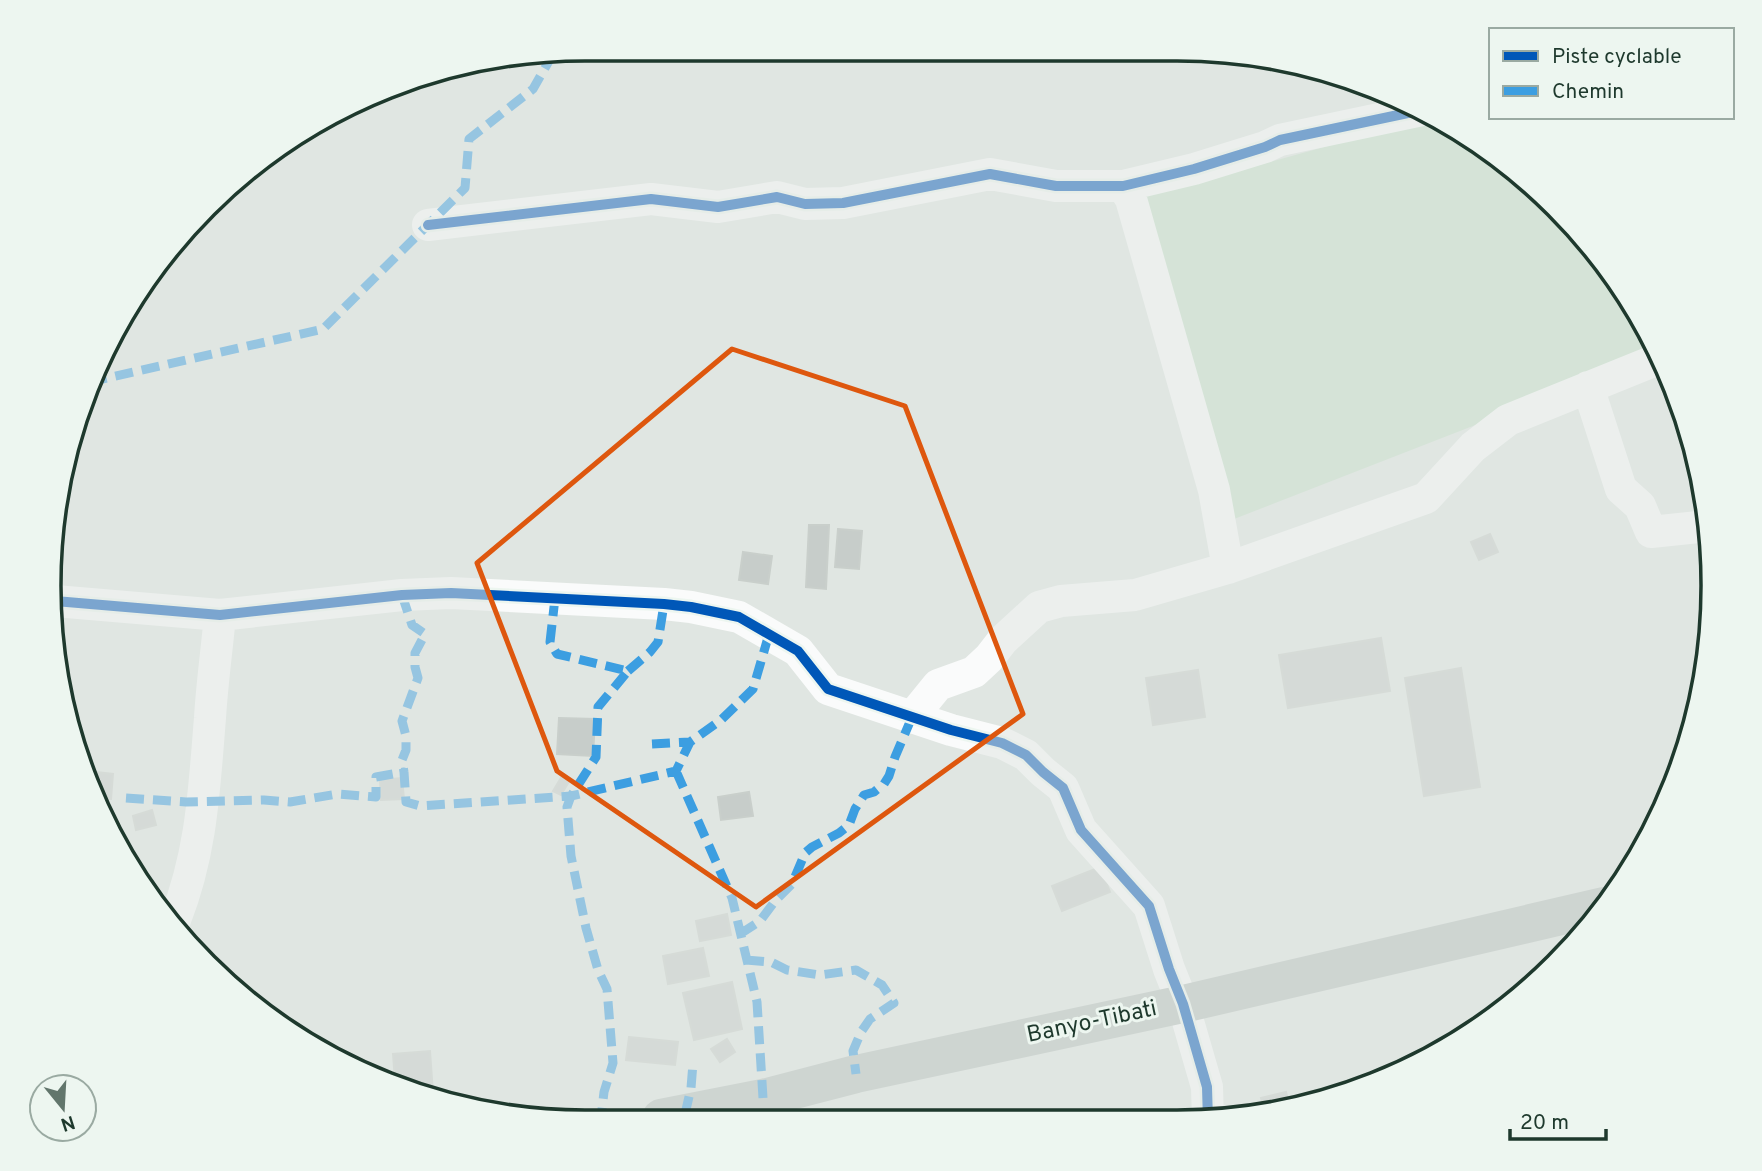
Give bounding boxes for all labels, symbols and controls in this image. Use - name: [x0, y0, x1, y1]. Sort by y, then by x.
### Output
- legend: [1489, 28, 1734, 119]
- text: Piste cyclable: [1552, 44, 1682, 71]
- text: Chemin: [1552, 79, 1624, 106]
- street label: Banyo-Tibati: [1024, 995, 1160, 1051]
- north arrow: [28, 1073, 98, 1143]
- scale bar: [1510, 1098, 1606, 1142]
- text: N: [57, 1109, 78, 1136]
- text: 20 m: [1520, 1110, 1569, 1137]

